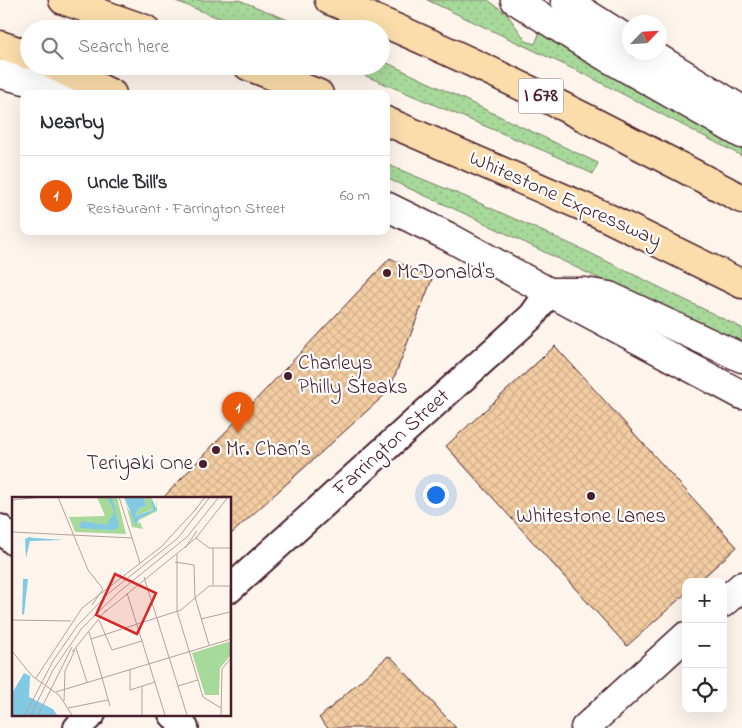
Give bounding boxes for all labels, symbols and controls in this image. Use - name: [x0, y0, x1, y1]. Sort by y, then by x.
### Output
- north arrow: [622, 15, 667, 60]
- search box: [20, 20, 390, 75]
- icon: search: [38, 34, 66, 62]
- text: Search here: [78, 34, 169, 61]
- road number: I 678: [518, 78, 564, 114]
- text: Nearby: [40, 108, 104, 138]
- street label: Whitestone Expressway: [463, 144, 666, 258]
- text: Uncle Bill’s: [87, 170, 168, 197]
- text: 1: [53, 184, 59, 208]
- text: 60 m: [340, 184, 370, 208]
- text: Restaurant · Farrington Street: [87, 197, 285, 221]
- place label: McDonald's: [397, 258, 495, 288]
- marker: McDonald's: [381, 267, 393, 279]
- place label: Charleys Philly Steaks: [298, 349, 408, 405]
- marker: Charleys Philly Steaks: [282, 370, 294, 382]
- street label: Farrington Street: [326, 382, 458, 506]
- pin: 1: [222, 392, 254, 433]
- place label: Mr. Chan’s: [226, 435, 311, 465]
- marker: Mr. Chan’s: [210, 444, 222, 456]
- place label: Teriyaki One: [86, 449, 194, 481]
- marker: Teriyaki One: [197, 458, 209, 470]
- your location: [423, 482, 449, 508]
- marker: Whitestone Lanes: [585, 490, 597, 502]
- inset map: [12, 497, 231, 716]
- place label: Whitestone Lanes: [516, 502, 666, 532]
- map controls: [682, 578, 727, 713]
- button: +: [682, 578, 727, 623]
- button: −: [682, 623, 727, 668]
- button: locate: [682, 668, 727, 713]

